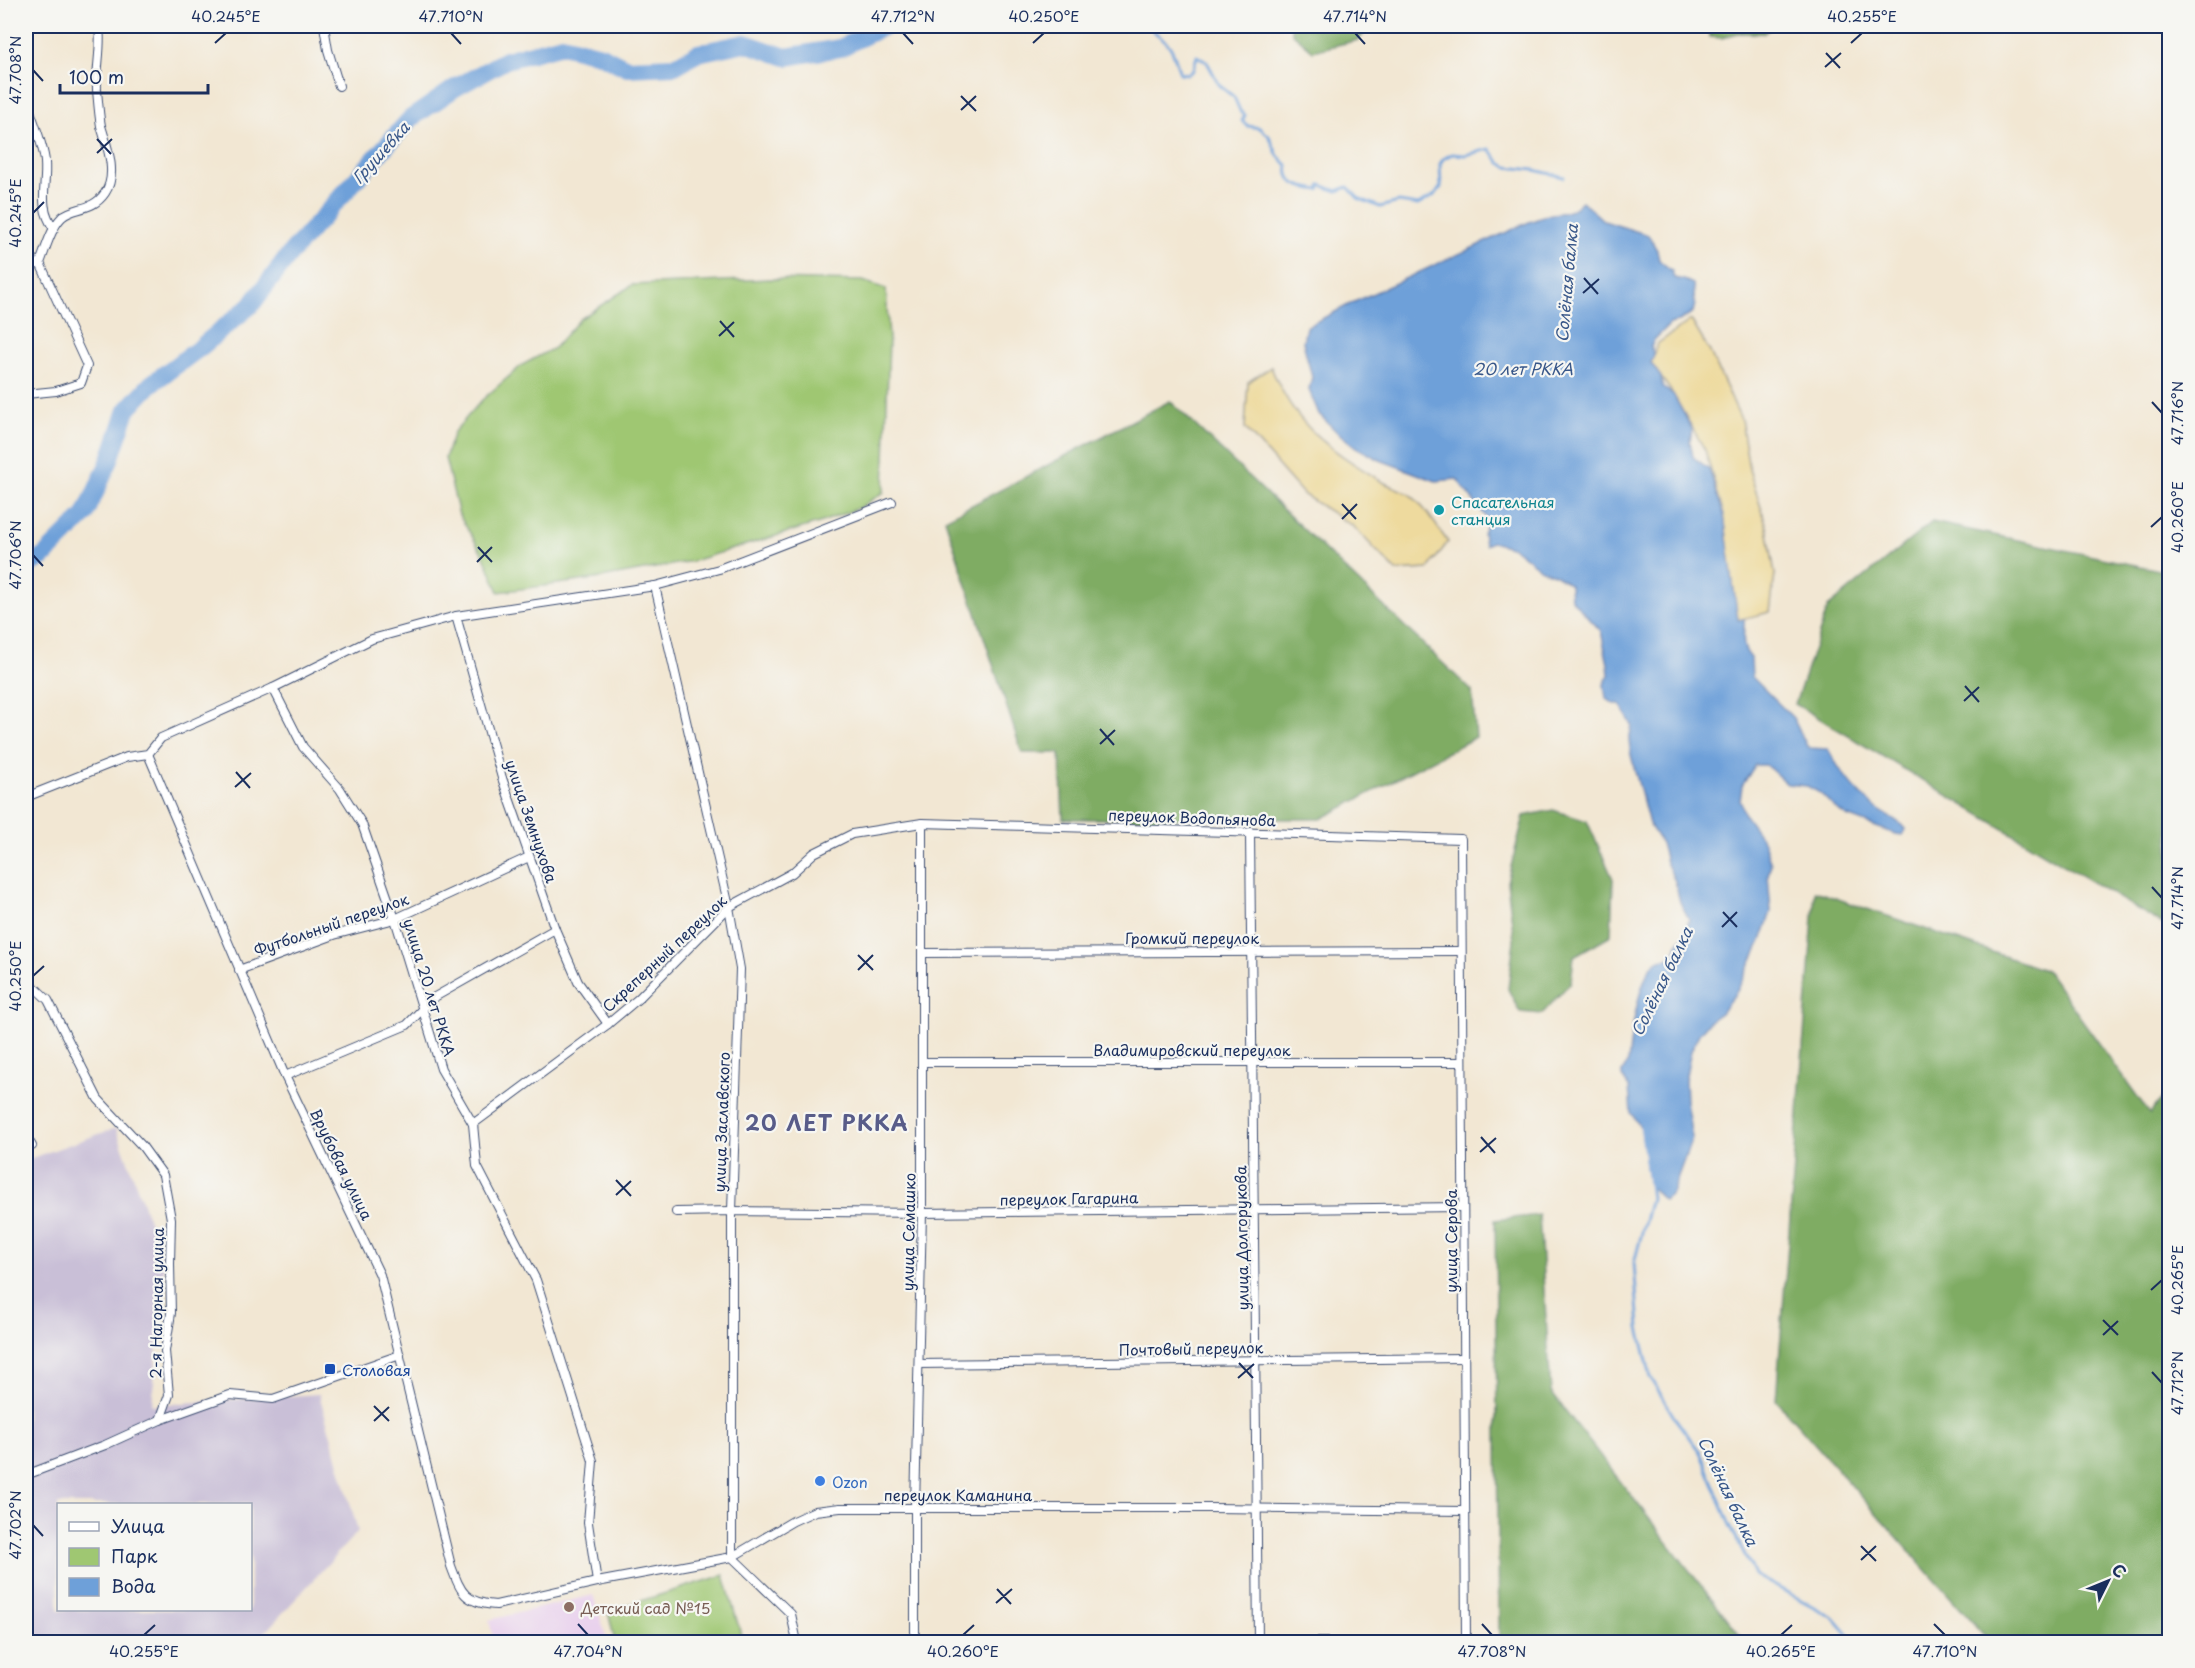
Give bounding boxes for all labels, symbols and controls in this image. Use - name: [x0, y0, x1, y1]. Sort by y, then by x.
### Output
- text: 40.245°E: [191, 4, 261, 27]
- text: 47.710°N: [418, 4, 484, 27]
- text: 47.712°N: [871, 4, 935, 27]
- text: 40.250°E: [1008, 4, 1080, 27]
- text: 47.714°N: [1323, 4, 1387, 27]
- text: 40.255°E: [1827, 4, 1897, 27]
- text: 47.708°N: [3, 36, 26, 104]
- scale bar: [60, 57, 208, 95]
- text: 100 m: [69, 63, 124, 90]
- water label: Грушевка: [346, 115, 415, 188]
- text: 40.245°E: [3, 178, 26, 248]
- water label: Солёная балка: [1549, 222, 1583, 343]
- water label: 20 лет РККА: [1473, 356, 1573, 380]
- text: 47.716°N: [2165, 381, 2188, 445]
- text: 40.260°E: [2165, 481, 2188, 553]
- place label: Спасательная станция: [1451, 490, 1555, 530]
- marker: Спасательная станция: [1432, 503, 1446, 517]
- text: 47.706°N: [3, 520, 26, 590]
- street label: улица Земнухова: [500, 756, 564, 886]
- street label: переулок Водопьянова: [1108, 803, 1277, 831]
- text: 47.714°N: [2165, 866, 2188, 930]
- street label: Футбольный переулок: [251, 887, 412, 961]
- street label: Скреперный переулок: [597, 889, 732, 1017]
- street label: улица 20 лет РККА: [398, 915, 462, 1059]
- water label: Солёная балка: [1624, 922, 1698, 1039]
- street label: Громкий переулок: [1125, 926, 1259, 949]
- text: 40.250°E: [3, 940, 26, 1012]
- street label: Владимировский переулок: [1093, 1038, 1291, 1061]
- street label: улица Заславского: [707, 1051, 735, 1193]
- street label: Врубовая улица: [305, 1104, 379, 1224]
- district label: 20 ЛЕТ РККА: [745, 1106, 909, 1138]
- street label: улица Долгорукова: [1228, 1165, 1254, 1311]
- street label: улица Семашко: [895, 1173, 921, 1291]
- street label: переулок Гагарина: [999, 1185, 1139, 1211]
- street label: улица Серова: [1439, 1189, 1462, 1293]
- street label: 2-я Нагорная улица: [143, 1227, 169, 1379]
- text: 40.265°E: [2165, 1245, 2188, 1315]
- street label: Почтовый переулок: [1118, 1335, 1264, 1361]
- text: 47.712°N: [2165, 1351, 2188, 1415]
- place label: Столовая: [342, 1358, 411, 1381]
- marker: Столовая: [323, 1362, 337, 1376]
- water label: Солёная балка: [1693, 1432, 1765, 1551]
- place label: Ozon: [832, 1470, 868, 1493]
- marker: Ozon: [813, 1474, 827, 1488]
- street label: переулок Каманина: [884, 1483, 1033, 1506]
- text: 47.702°N: [3, 1490, 26, 1560]
- legend: [57, 1503, 252, 1611]
- text: Улица: [111, 1512, 165, 1539]
- text: Парк: [111, 1542, 158, 1569]
- north arrow: [2078, 1551, 2138, 1611]
- text: С: [2107, 1557, 2133, 1583]
- text: Вода: [111, 1572, 156, 1599]
- place label: Детский сад №15: [580, 1596, 710, 1619]
- marker: Детский сад №15: [562, 1600, 576, 1614]
- text: 40.255°E: [109, 1639, 179, 1662]
- text: 47.704°N: [553, 1639, 623, 1662]
- text: 40.260°E: [927, 1639, 999, 1662]
- text: 47.708°N: [1458, 1639, 1526, 1662]
- text: 40.265°E: [1746, 1639, 1816, 1662]
- text: 47.710°N: [1912, 1639, 1978, 1662]

